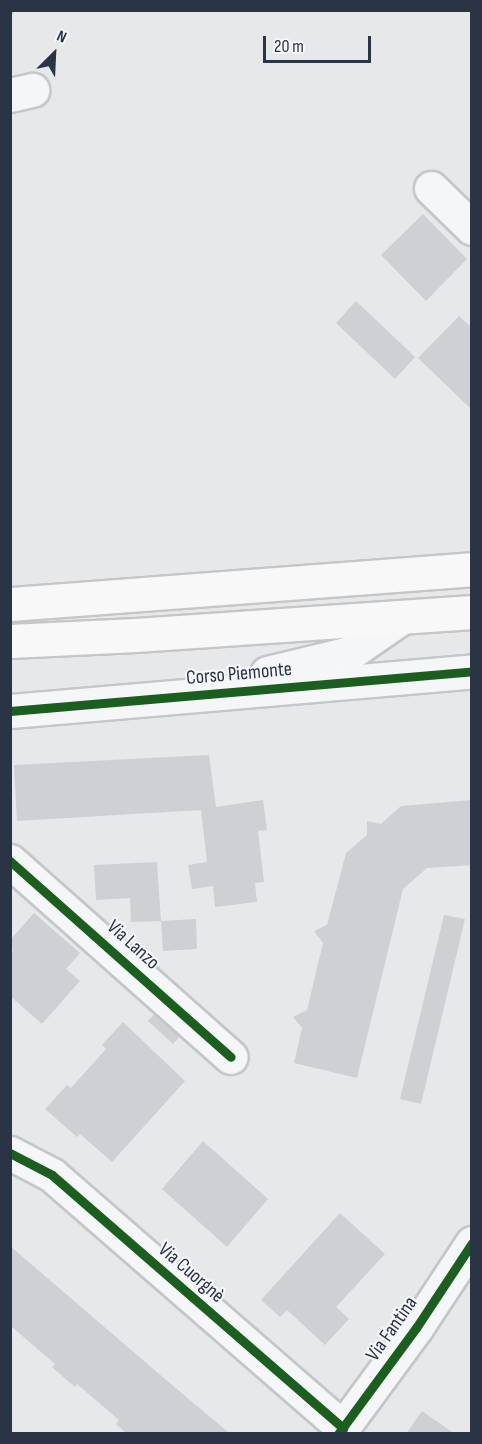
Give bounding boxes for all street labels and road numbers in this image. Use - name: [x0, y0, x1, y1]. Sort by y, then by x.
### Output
- street label: Corso Piemonte: [185, 657, 293, 691]
- street label: Via Lanzo: [102, 915, 164, 975]
- street label: Via Cuorgnè: [153, 1238, 229, 1308]
- street label: Via Fantina: [361, 1292, 423, 1366]

